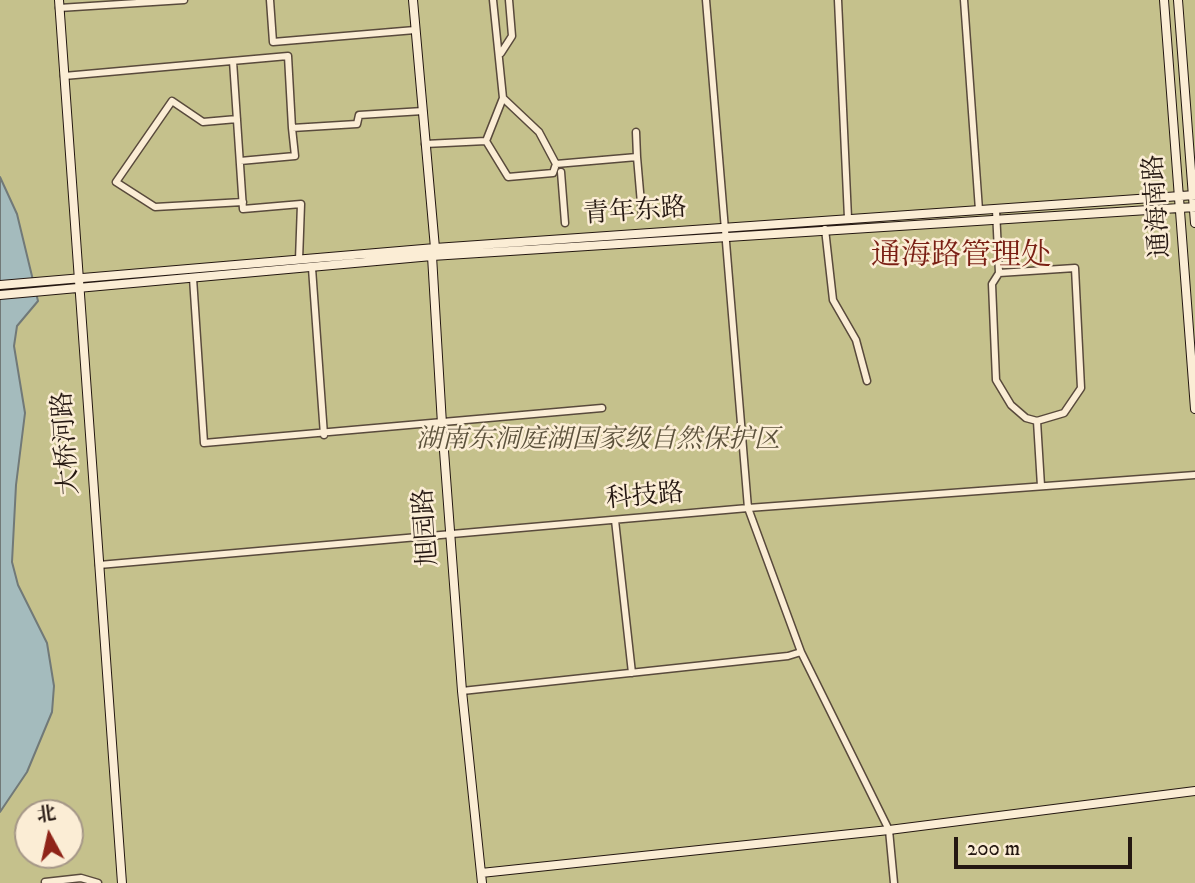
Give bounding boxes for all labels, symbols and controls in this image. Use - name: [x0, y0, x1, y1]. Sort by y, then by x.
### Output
- street label: 通海南路: [1140, 153, 1178, 259]
- street label: 青年东路: [582, 194, 688, 232]
- district label: 通海路管理处: [871, 240, 1051, 276]
- street label: 大桥河路: [49, 390, 87, 496]
- park label: 湖南东洞庭湖国家级自然保护区: [416, 426, 780, 458]
- street label: 科技路: [605, 479, 685, 517]
- street label: 旭园路: [410, 487, 446, 567]
- north arrow: [14, 799, 84, 869]
- text: 北: [35, 802, 57, 827]
- scale bar: [957, 824, 1136, 868]
- text: 200 m: [967, 836, 1020, 862]

